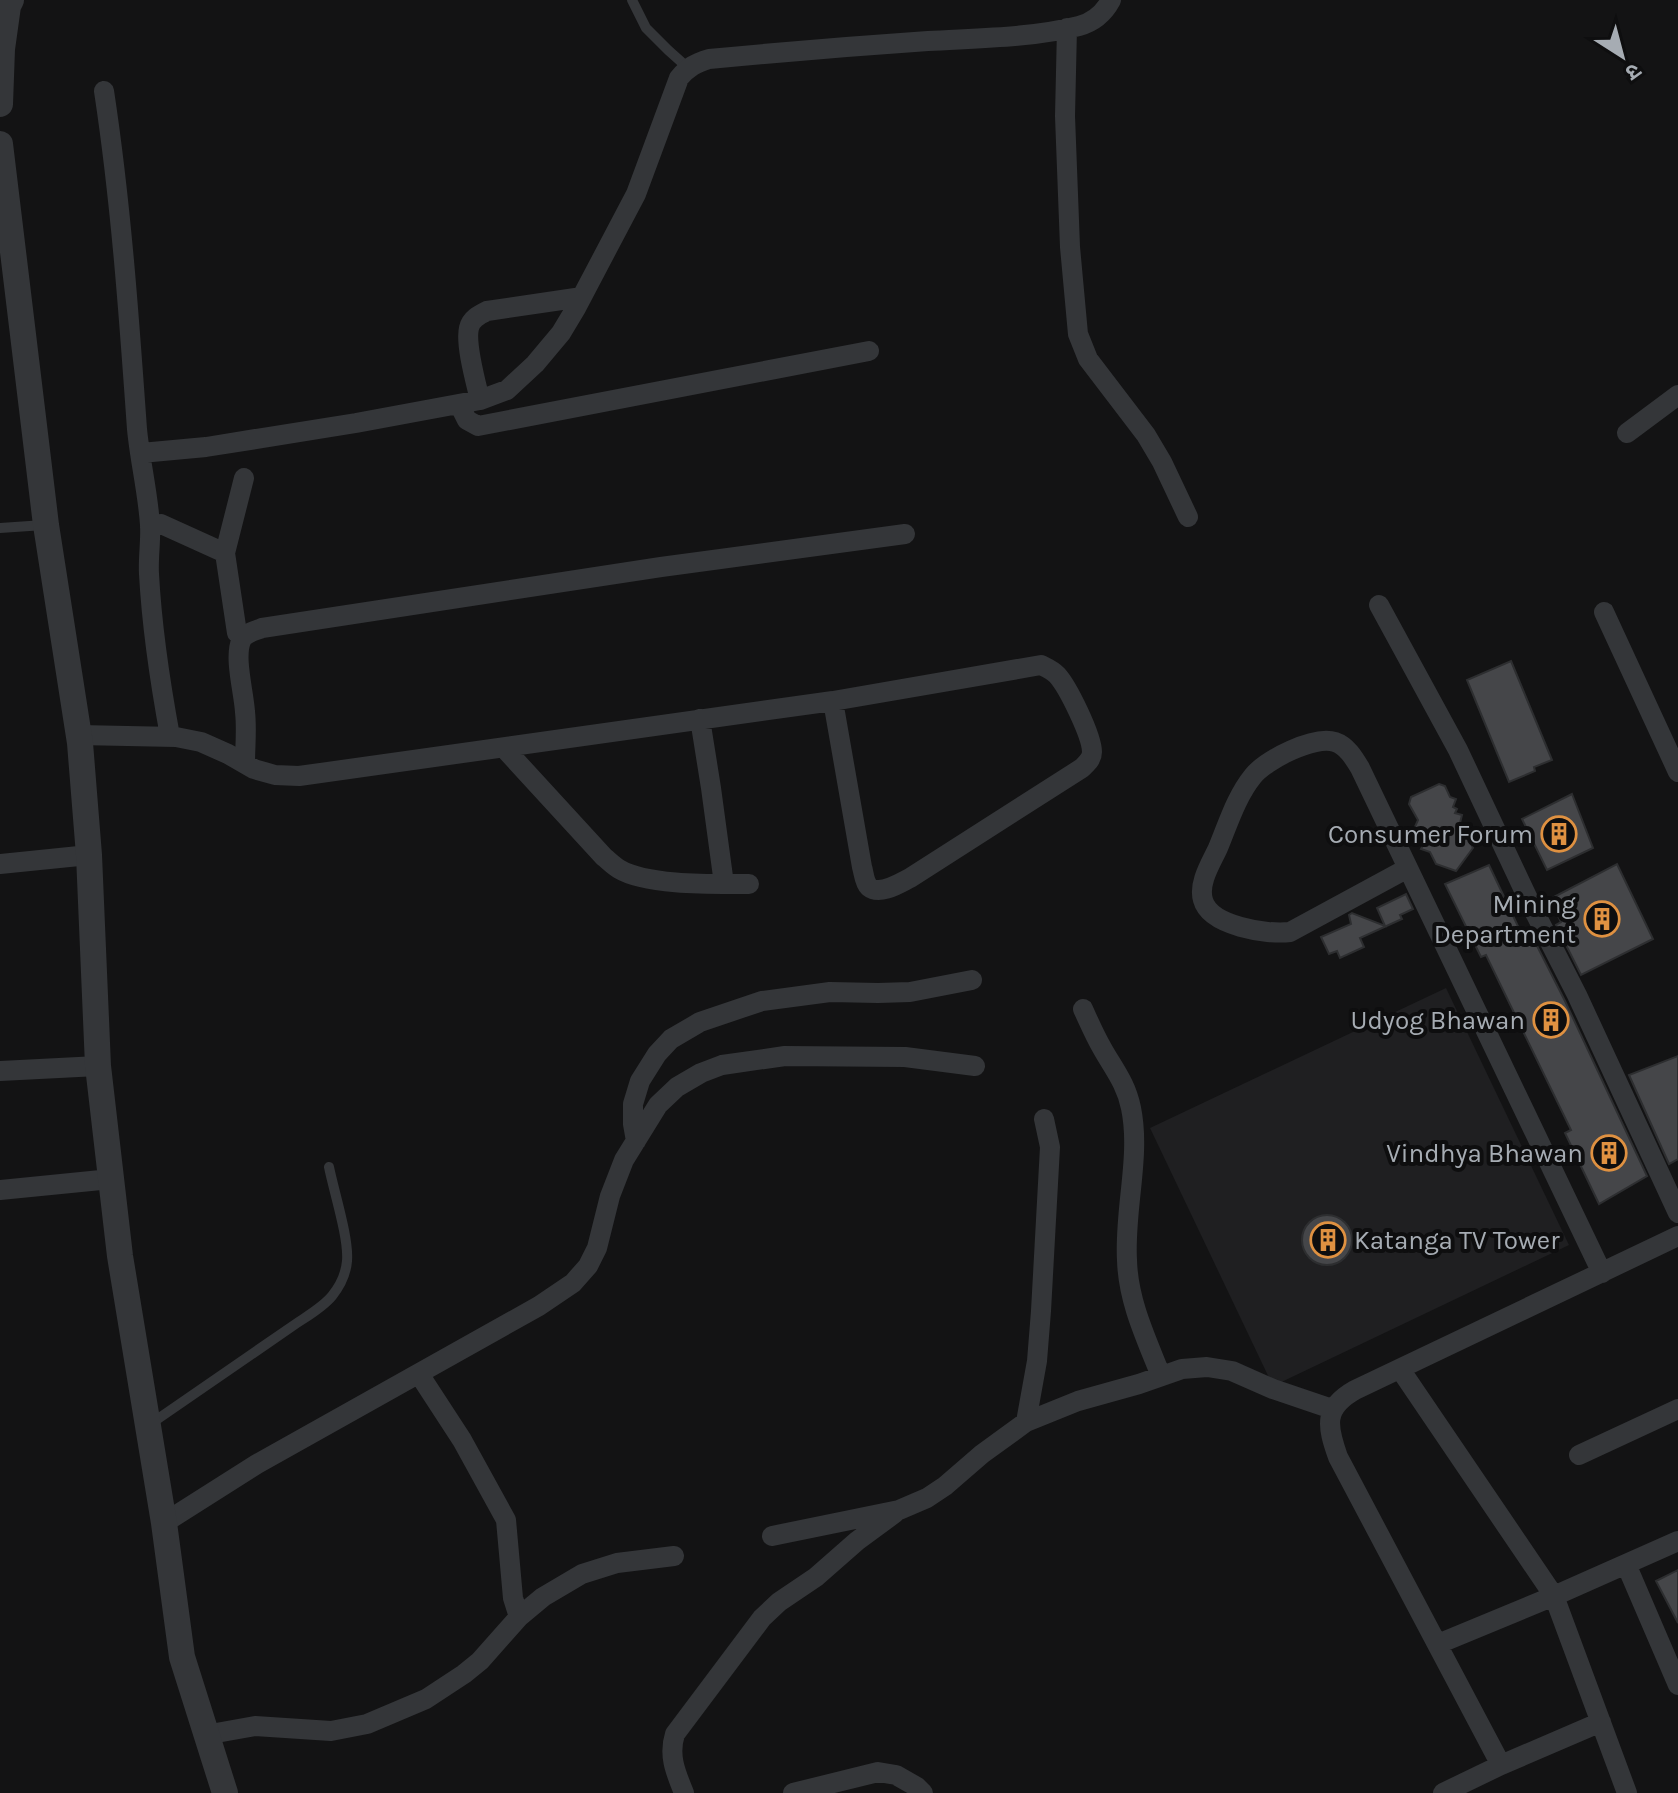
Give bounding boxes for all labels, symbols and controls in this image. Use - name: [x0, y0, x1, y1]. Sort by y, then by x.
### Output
- north arrow: [1582, 16, 1662, 96]
- text: उ: [1619, 57, 1646, 86]
- building icon: Consumer Forum: [1540, 815, 1578, 853]
- place label: Consumer Forum: [1328, 819, 1533, 850]
- place label: Mining Department: [1434, 889, 1576, 950]
- building icon: Mining Department: [1583, 900, 1621, 938]
- building icon: Udyog Bhawan: [1532, 1001, 1570, 1039]
- place label: Udyog Bhawan: [1350, 1005, 1525, 1036]
- building icon: Vindhya Bhawan: [1590, 1134, 1628, 1172]
- place label: Vindhya Bhawan: [1386, 1138, 1583, 1169]
- building icon: Katanga TV Tower: [1309, 1221, 1347, 1259]
- place label: Katanga TV Tower: [1354, 1225, 1560, 1256]

